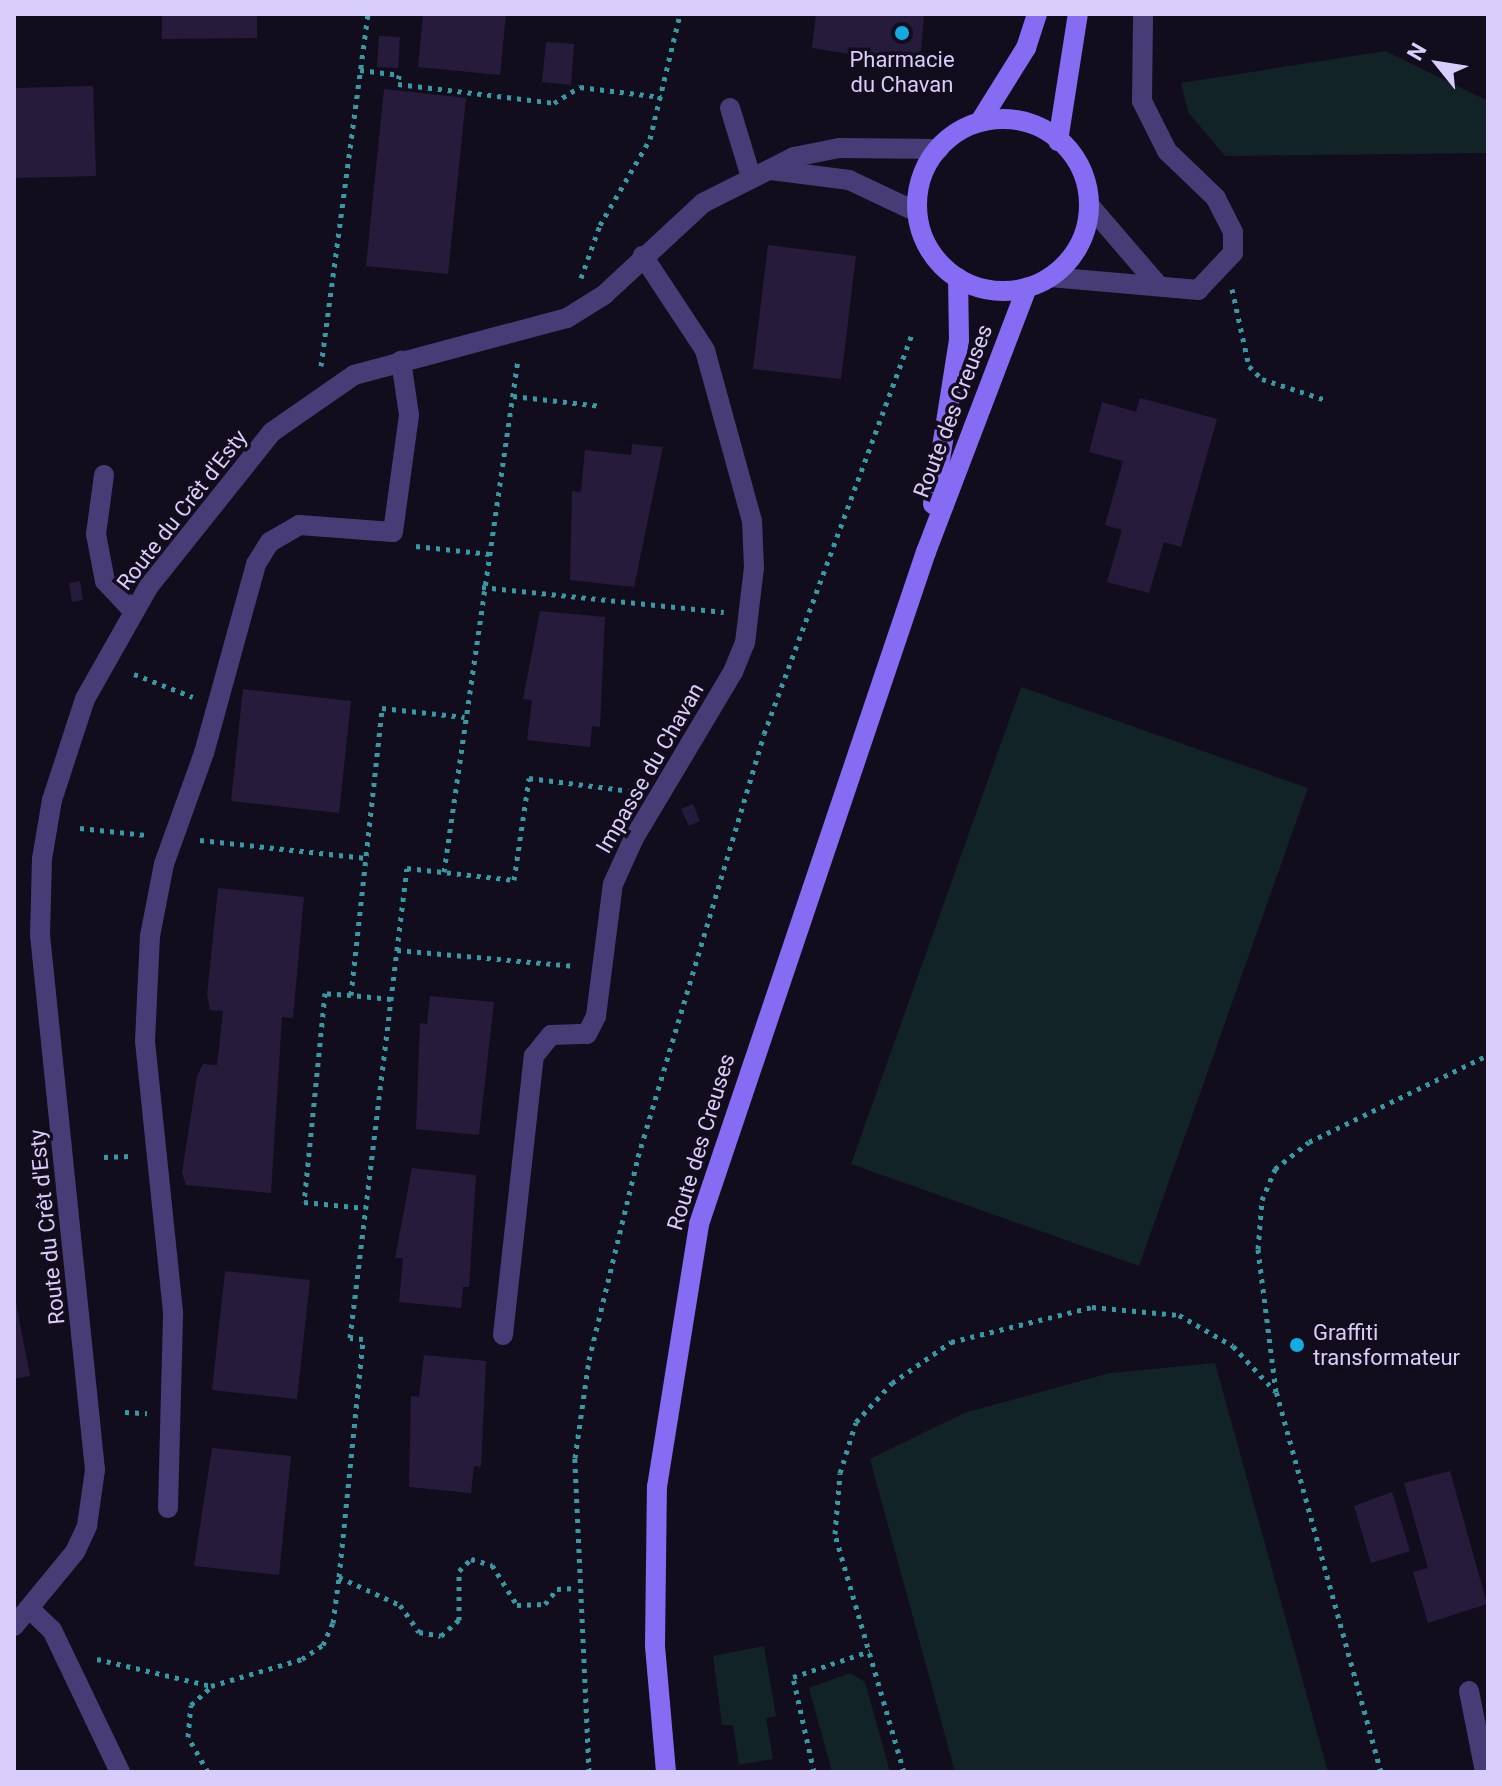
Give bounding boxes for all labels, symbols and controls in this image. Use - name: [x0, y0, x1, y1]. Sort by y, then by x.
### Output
- marker: Pharmacie du Chavan: [893, 24, 911, 42]
- north arrow: [1398, 24, 1478, 104]
- text: N: [1402, 39, 1431, 65]
- place label: Pharmacie du Chavan: [849, 46, 955, 98]
- street label: Route des Creuses: [908, 321, 998, 501]
- street label: Route du Crêt d'Esty: [111, 425, 253, 595]
- street label: Impasse du Chavan: [590, 678, 710, 858]
- street label: Route des Creuses: [662, 1051, 740, 1233]
- street label: Route du Crêt d'Esty: [24, 1128, 70, 1326]
- place label: Graffiti transformateur: [1313, 1319, 1460, 1370]
- marker: Graffiti transformateur: [1288, 1336, 1306, 1354]

